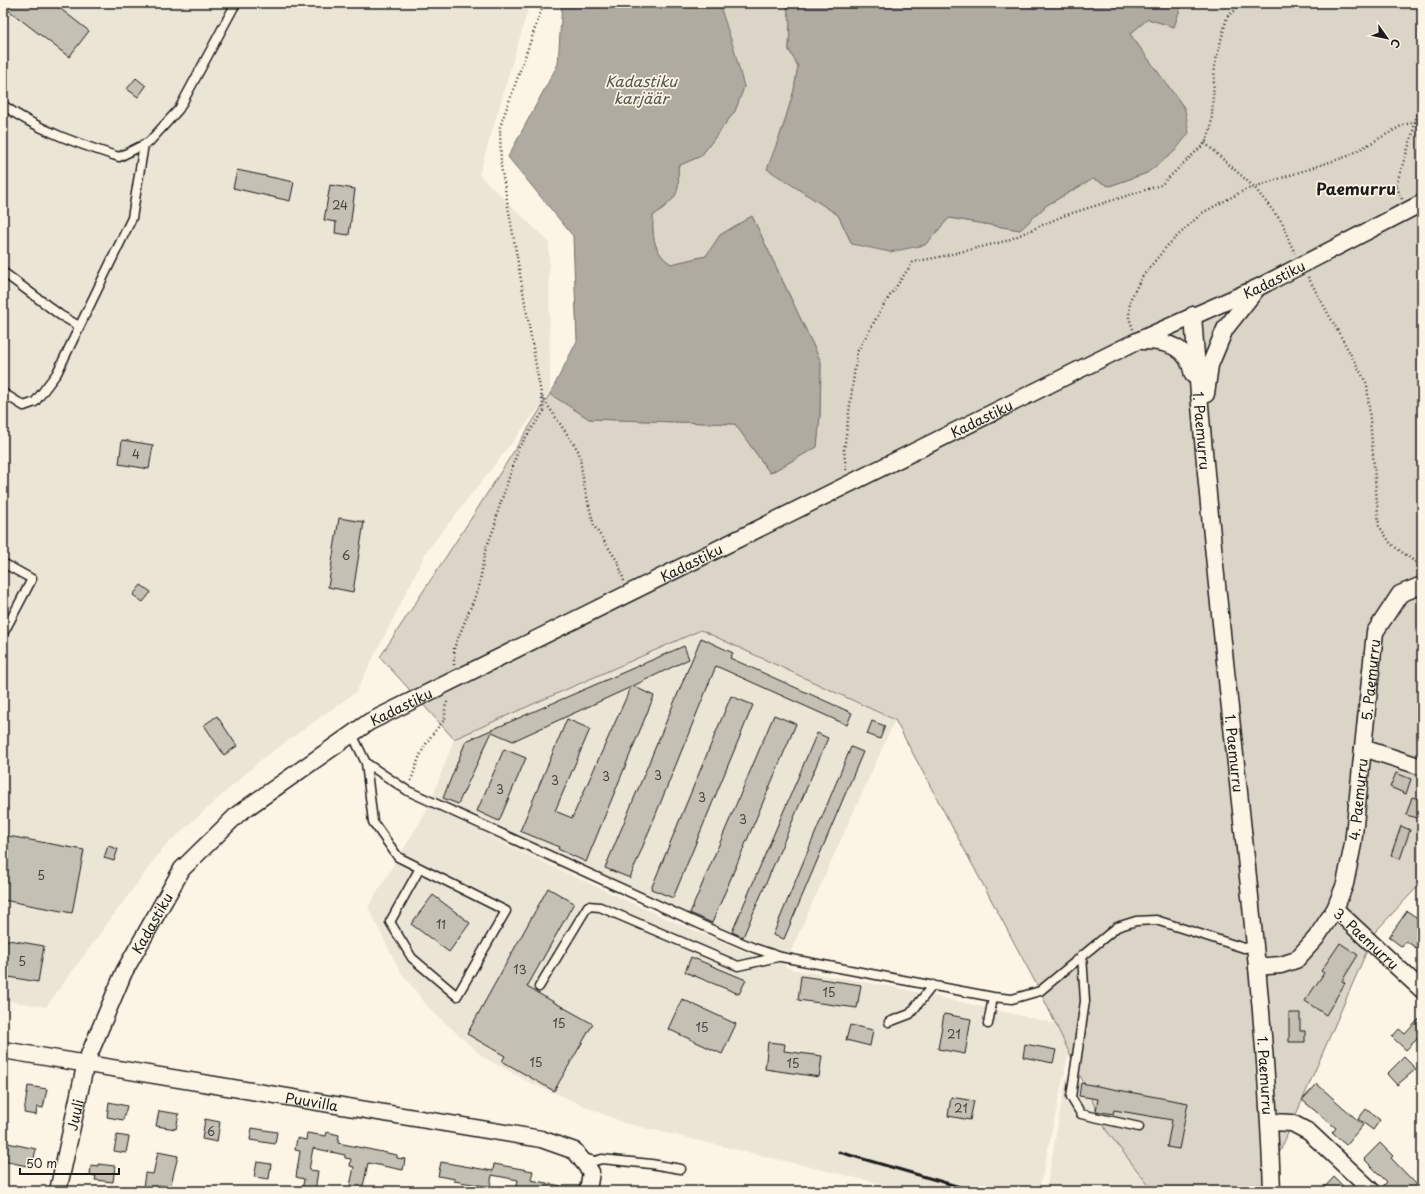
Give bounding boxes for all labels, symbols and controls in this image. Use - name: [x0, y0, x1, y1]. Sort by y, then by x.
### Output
- north arrow: [1367, 18, 1407, 58]
- text: С: [1386, 36, 1405, 52]
- water label: Kadastiku karjäär: [605, 69, 678, 109]
- district label: Paemurru: [1316, 176, 1396, 200]
- house number: 24: [332, 196, 348, 214]
- street label: Kadastiku: [1239, 255, 1309, 303]
- street label: 1. Paemurru: [1188, 391, 1216, 471]
- street label: Kadastiku: [946, 394, 1016, 443]
- house number: 4: [132, 445, 140, 463]
- street label: Kadastiku: [656, 538, 726, 587]
- house number: 6: [342, 546, 350, 564]
- street label: 5. Paemurru: [1355, 638, 1385, 722]
- street label: Kadastiku: [366, 682, 436, 731]
- street label: 1. Paemurru: [1220, 713, 1249, 793]
- street label: 4. Paemurru: [1343, 757, 1372, 841]
- house number: 3: [654, 766, 662, 784]
- house number: 3: [602, 767, 610, 785]
- house number: 3: [551, 771, 559, 789]
- house number: 3: [496, 780, 504, 798]
- house number: 3: [698, 788, 706, 806]
- house number: 3: [739, 810, 747, 828]
- house number: 5: [37, 866, 45, 884]
- street label: Kadastiku: [126, 888, 177, 957]
- street label: 3. Paemurru: [1329, 902, 1404, 974]
- house number: 11: [436, 915, 446, 933]
- house number: 5: [18, 952, 26, 970]
- house number: 13: [513, 960, 527, 978]
- house number: 15: [822, 983, 836, 1001]
- house number: 15: [552, 1014, 566, 1032]
- house number: 15: [695, 1018, 709, 1036]
- house number: 21: [947, 1025, 961, 1043]
- street label: 1. Paemurru: [1253, 1035, 1279, 1115]
- house number: 15: [529, 1053, 543, 1071]
- house number: 15: [786, 1054, 800, 1072]
- street label: Puuvilla: [284, 1086, 340, 1116]
- street label: Juuli: [61, 1097, 88, 1132]
- house number: 21: [954, 1099, 968, 1117]
- house number: 6: [207, 1122, 215, 1140]
- scale bar: [20, 1150, 119, 1176]
- text: 50 m: [26, 1154, 57, 1172]

